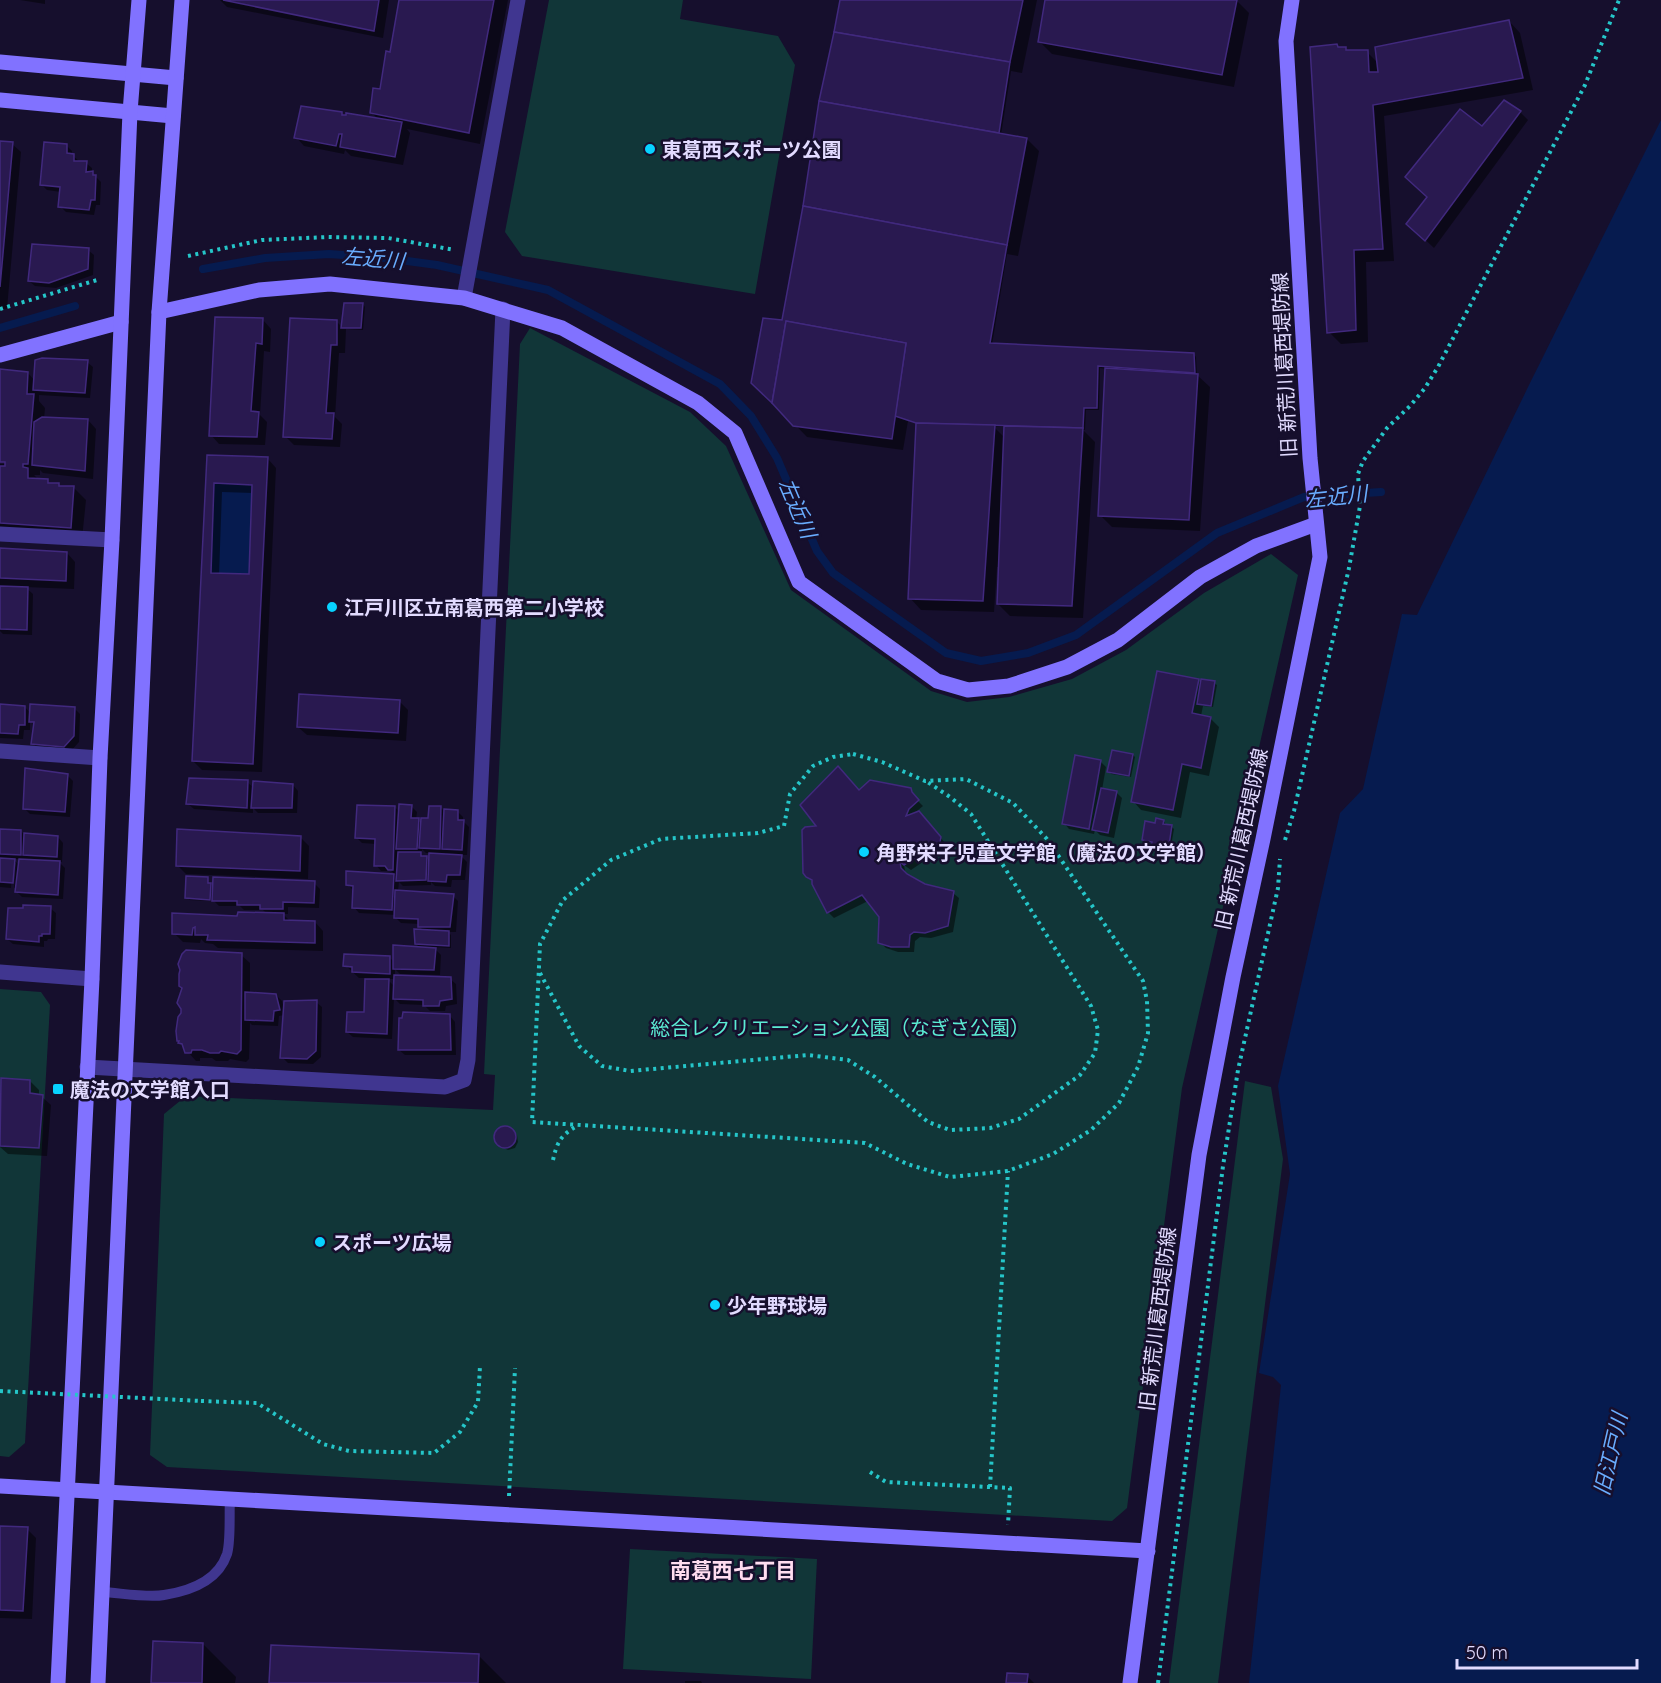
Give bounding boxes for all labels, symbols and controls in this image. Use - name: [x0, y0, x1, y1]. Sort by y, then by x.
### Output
- place label: 東葛西スポーツ公園: [662, 137, 842, 162]
- marker: 東葛西スポーツ公園: [643, 142, 657, 156]
- water label: 左近川: [340, 242, 408, 274]
- street label: 旧 新荒川葛西堤防線: [1267, 272, 1301, 458]
- water label: 左近川: [774, 474, 823, 544]
- water label: 左近川: [1303, 480, 1371, 512]
- place label: 江戸川区立南葛西第二小学校: [344, 595, 604, 620]
- marker: 江戸川区立南葛西第二小学校: [325, 600, 339, 614]
- street label: 旧 新荒川葛西堤防線: [1209, 746, 1273, 932]
- place label: 角野栄子児童文学館（魔法の文学館）: [876, 840, 1216, 865]
- marker: 角野栄子児童文学館（魔法の文学館）: [857, 845, 871, 859]
- park label: 総合レクリエーション公園（なぎさ公園）: [650, 1015, 1030, 1040]
- place label: 魔法の文学館入口: [70, 1077, 230, 1102]
- marker: 魔法の文学館入口: [51, 1082, 65, 1096]
- street label: 旧 新荒川葛西堤防線: [1133, 1225, 1181, 1413]
- place label: スポーツ広場: [332, 1230, 452, 1255]
- marker: スポーツ広場: [313, 1235, 327, 1249]
- place label: 少年野球場: [727, 1293, 827, 1318]
- marker: 少年野球場: [708, 1298, 722, 1312]
- water label: 旧江戸川: [1588, 1408, 1633, 1498]
- district label: 南葛西七丁目: [670, 1557, 796, 1583]
- scale bar: [1457, 1632, 1637, 1670]
- text: 50 m: [1466, 1641, 1508, 1664]

